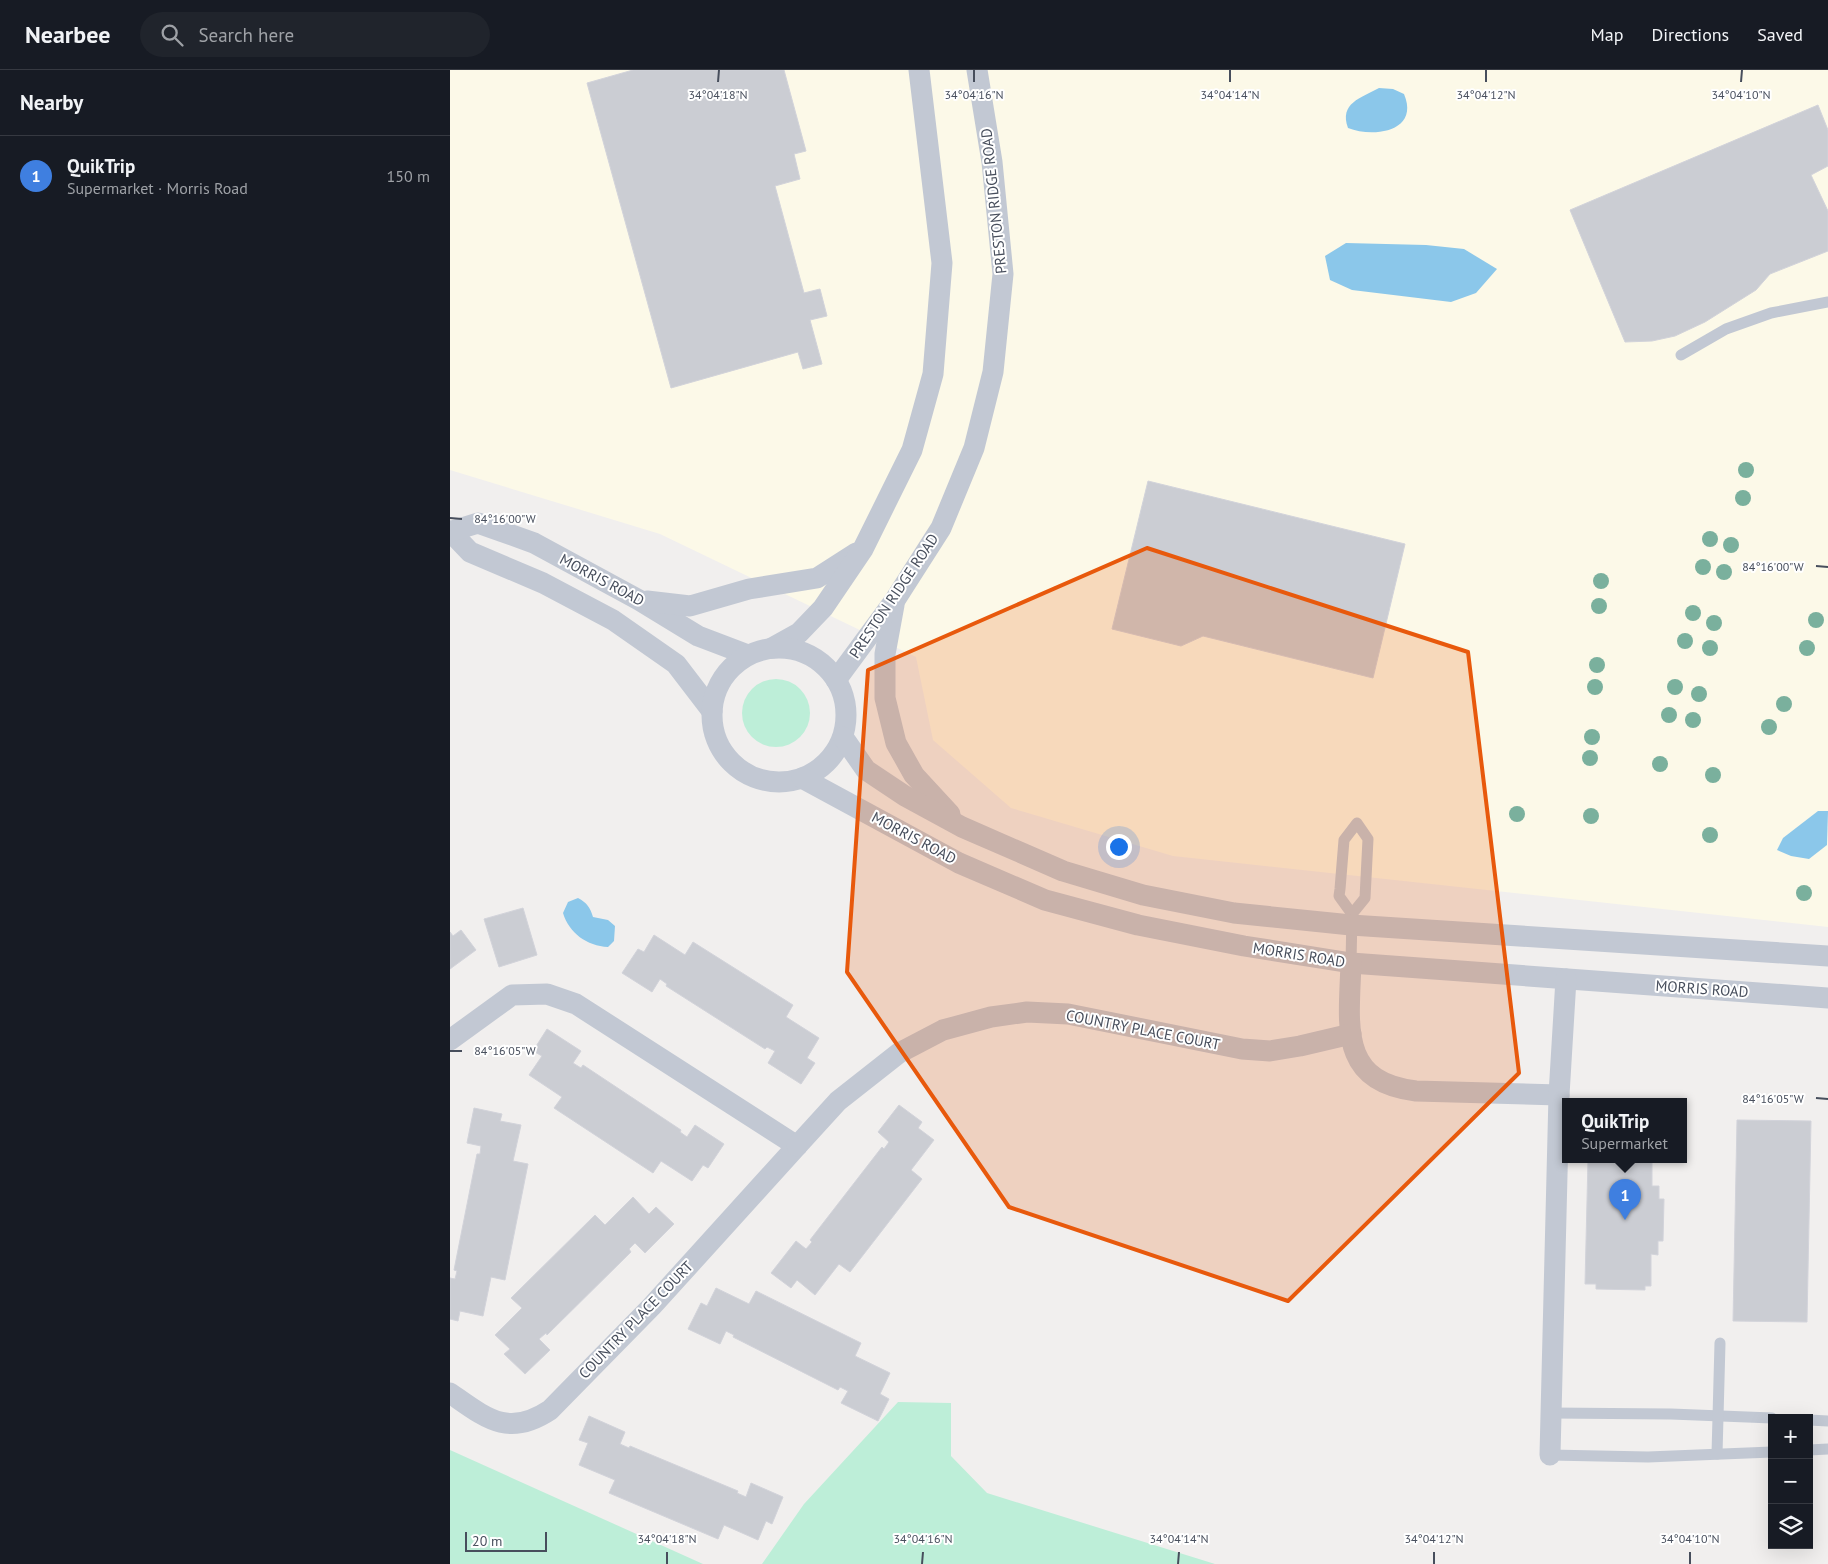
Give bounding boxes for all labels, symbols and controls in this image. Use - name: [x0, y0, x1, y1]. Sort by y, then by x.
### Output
- search box: [140, 12, 490, 57]
- text: Nearbee: [25, 19, 110, 50]
- icon: search: [158, 21, 186, 49]
- text: Search here: [198, 23, 294, 47]
- text: Map: [1591, 23, 1623, 46]
- text: Directions: [1651, 23, 1729, 46]
- text: Saved: [1757, 23, 1803, 46]
- text: 34°04'18"N: [688, 87, 748, 102]
- text: 34°04'16"N: [944, 87, 1004, 102]
- text: 34°04'14"N: [1200, 87, 1260, 102]
- text: 34°04'12"N: [1456, 87, 1516, 102]
- text: 34°04'10"N: [1711, 87, 1771, 102]
- text: Nearby: [20, 89, 83, 116]
- street label: PRESTON RIDGE ROAD: [976, 127, 1011, 275]
- text: QuikTrip: [67, 154, 135, 178]
- text: 1: [31, 166, 41, 186]
- text: 150 m: [387, 166, 430, 186]
- text: Supermarket · Morris Road: [67, 178, 248, 198]
- text: 84°16'00"W: [474, 511, 536, 526]
- street label: PRESTON RIDGE ROAD: [845, 530, 942, 662]
- street label: MORRIS ROAD: [557, 549, 648, 610]
- text: 84°16'00"W: [1742, 559, 1804, 574]
- street label: MORRIS ROAD: [869, 807, 960, 868]
- your location: [1106, 834, 1132, 860]
- street label: MORRIS ROAD: [1252, 938, 1347, 971]
- street label: MORRIS ROAD: [1655, 976, 1749, 1001]
- street label: COUNTRY PLACE COURT: [1064, 1005, 1222, 1054]
- text: 84°16'05"W: [474, 1043, 536, 1058]
- text: 84°16'05"W: [1742, 1091, 1804, 1106]
- popup: [1562, 1098, 1687, 1163]
- text: QuikTrip: [1581, 1109, 1649, 1133]
- text: Supermarket: [1581, 1133, 1668, 1153]
- pin: 1: [1609, 1179, 1641, 1220]
- street label: COUNTRY PLACE COURT: [574, 1256, 697, 1383]
- map controls: [1768, 1414, 1813, 1549]
- button: +: [1768, 1414, 1813, 1459]
- button: −: [1768, 1459, 1813, 1504]
- button: layers: [1768, 1504, 1813, 1549]
- scale bar: [465, 1529, 548, 1552]
- text: 34°04'18"N: [637, 1531, 697, 1546]
- text: 34°04'16"N: [893, 1531, 953, 1546]
- text: 34°04'14"N: [1149, 1531, 1209, 1546]
- text: 34°04'12"N: [1404, 1531, 1464, 1546]
- text: 34°04'10"N: [1660, 1531, 1720, 1546]
- text: 20 m: [472, 1532, 502, 1550]

